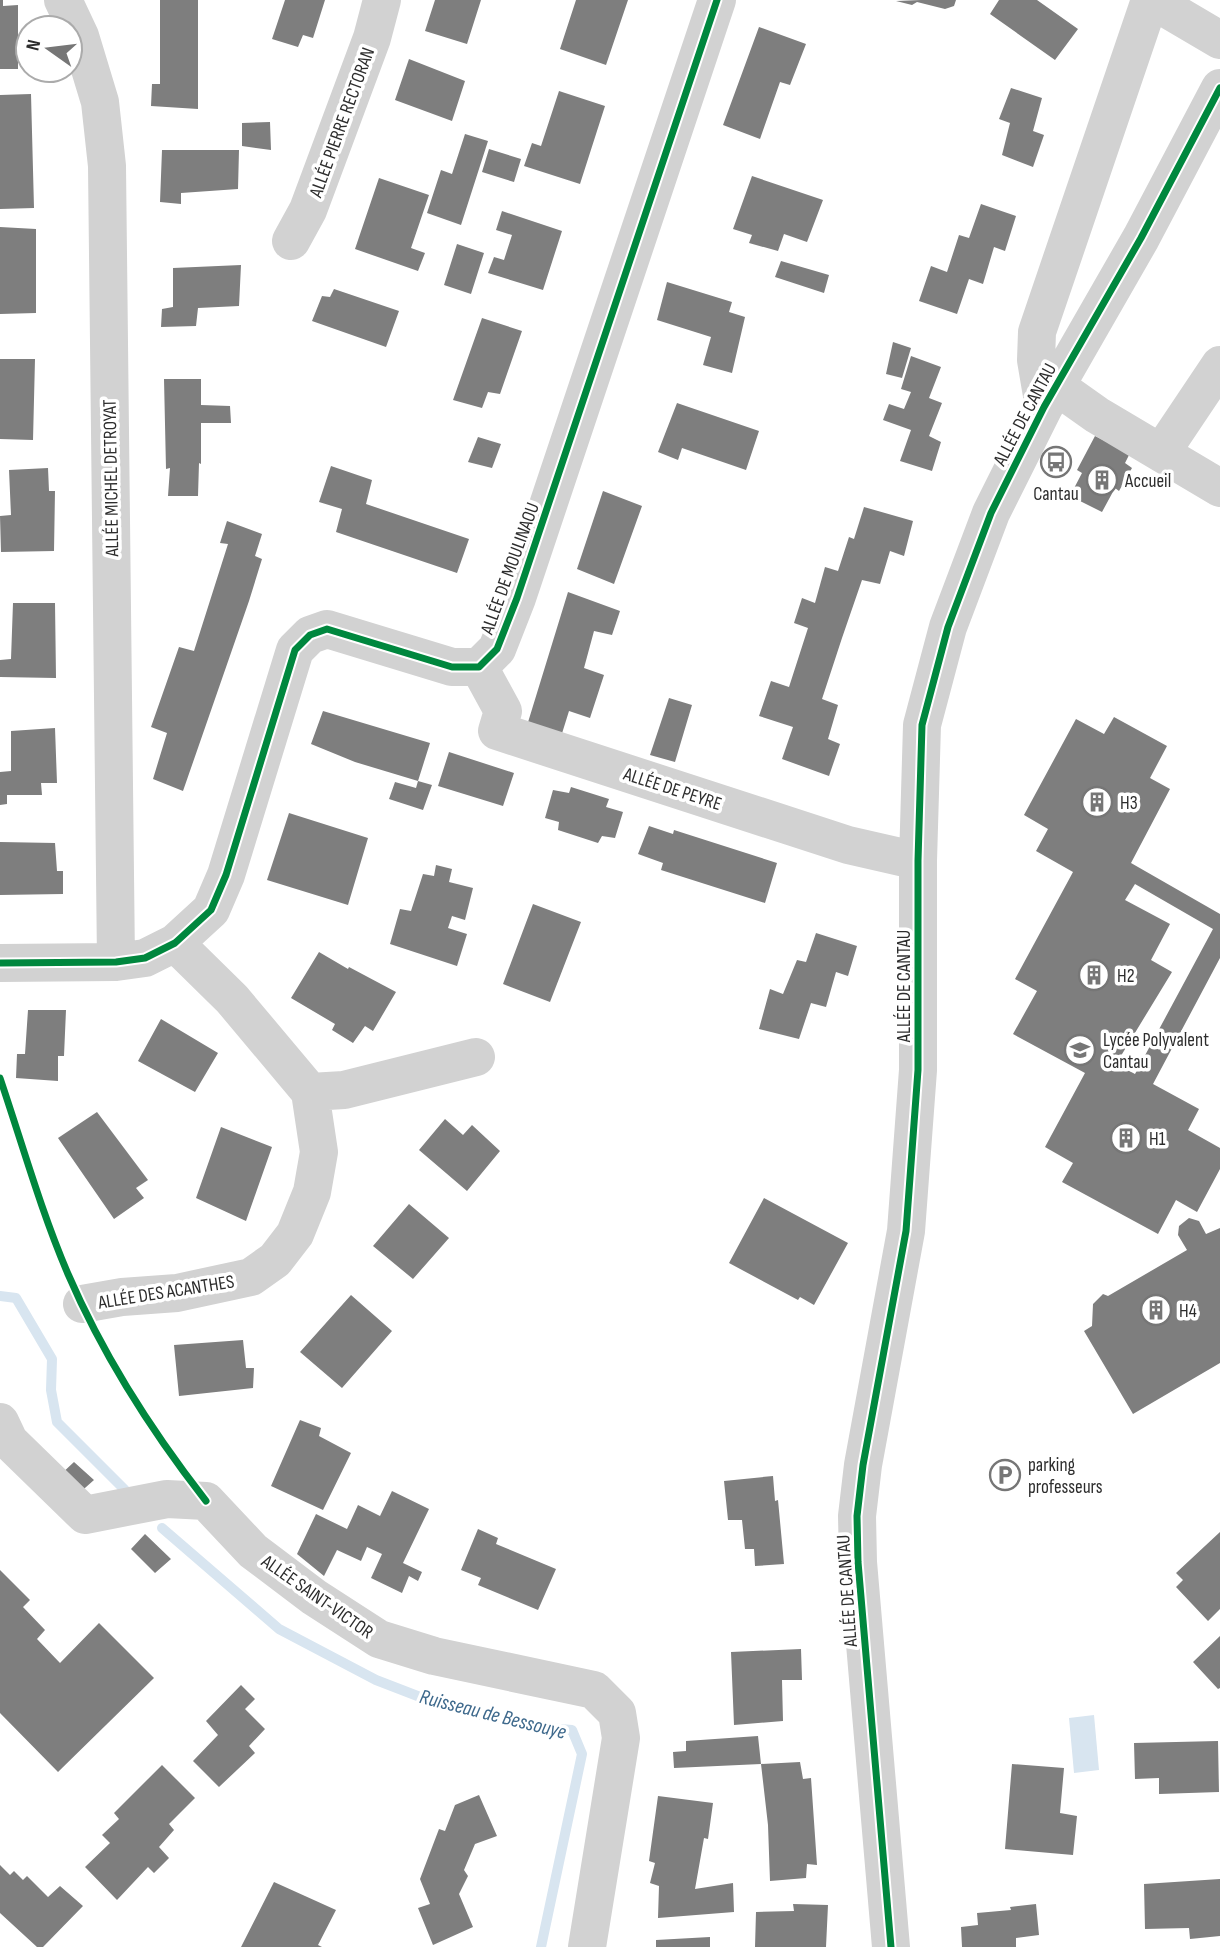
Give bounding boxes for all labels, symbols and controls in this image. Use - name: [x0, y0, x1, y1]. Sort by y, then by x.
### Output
- north arrow: [14, 14, 84, 84]
- text: N: [22, 38, 46, 53]
- street label: ALLÉE PIERRE RECTORAN: [304, 45, 380, 201]
- street label: ALLÉE DE CANTAU: [988, 360, 1062, 471]
- street label: ALLÉE MICHEL DETROYAT: [99, 399, 124, 558]
- bus stop icon: Cantau: [1039, 445, 1073, 479]
- building icon: Accueil: [1085, 463, 1119, 497]
- place label: Accueil: [1124, 470, 1171, 493]
- place label: Cantau: [1033, 483, 1079, 506]
- street label: ALLÉE DE MOULINAOU: [476, 500, 545, 638]
- street label: ALLÉE DE PEYRE: [620, 763, 724, 816]
- building icon: H3: [1080, 785, 1114, 819]
- place label: H3: [1120, 792, 1138, 815]
- street label: ALLÉE DE CANTAU: [893, 930, 916, 1043]
- building icon: H2: [1077, 958, 1111, 992]
- place label: H2: [1117, 965, 1134, 988]
- place label: Lycée Polyvalent Cantau: [1103, 1029, 1209, 1074]
- school or university icon: Lycée Polyvalent Cantau: [1063, 1033, 1097, 1067]
- building icon: H1: [1109, 1121, 1143, 1155]
- place label: H1: [1149, 1128, 1166, 1151]
- street label: ALLÉE DES ACANTHES: [96, 1270, 236, 1315]
- building icon: H4: [1139, 1293, 1173, 1327]
- place label: H4: [1179, 1300, 1197, 1323]
- place label: parking professeurs: [1028, 1454, 1103, 1499]
- parking icon: parking professeurs: [988, 1458, 1022, 1492]
- street label: ALLÉE DE CANTAU: [832, 1534, 863, 1649]
- street label: ALLÉE SAINT-VICTOR: [256, 1550, 378, 1644]
- water label: Ruisseau de Bessouye: [417, 1684, 569, 1745]

